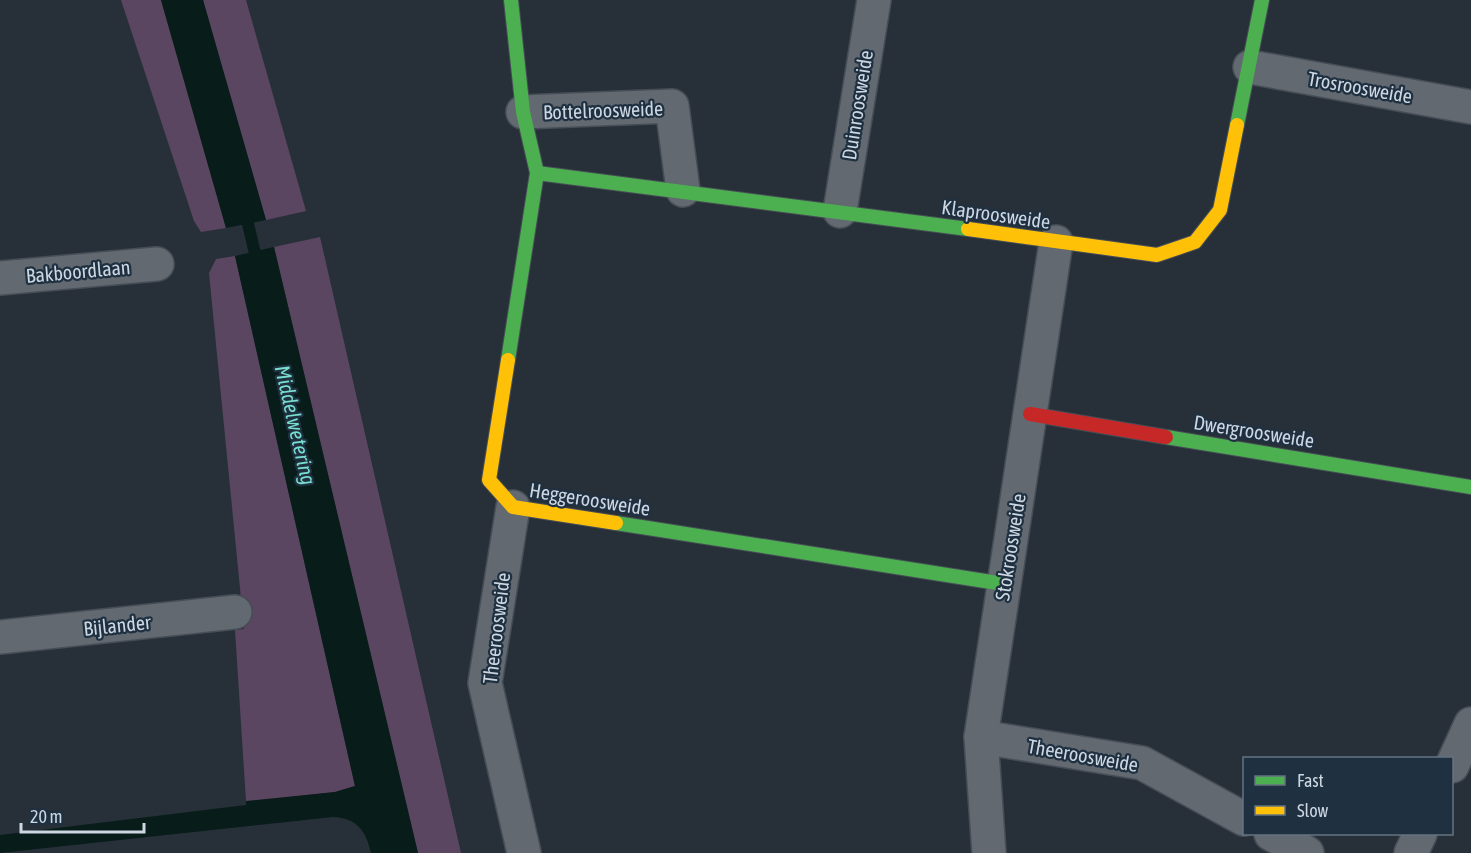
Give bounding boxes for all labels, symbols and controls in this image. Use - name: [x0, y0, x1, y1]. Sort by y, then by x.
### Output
- street label: Duinroosweide: [837, 48, 877, 162]
- street label: Trosroosweide: [1306, 66, 1414, 108]
- street label: Bottelroosweide: [542, 96, 664, 124]
- street label: Klaproosweide: [940, 195, 1052, 233]
- street label: Bakboordlaan: [25, 255, 131, 287]
- water label: Middelwetering: [271, 363, 321, 487]
- street label: Dwergroosweide: [1192, 410, 1316, 452]
- street label: Heggeroosweide: [528, 478, 652, 520]
- street label: Stokroosweide: [990, 492, 1030, 602]
- street label: Theeroosweide: [478, 571, 514, 685]
- street label: Bijlander: [82, 610, 153, 640]
- street label: Theeroosweide: [1026, 734, 1140, 776]
- legend: [1243, 757, 1453, 835]
- text: Fast: [1297, 770, 1324, 791]
- scale bar: [21, 796, 144, 834]
- text: Slow: [1297, 800, 1328, 821]
- text: 20 m: [30, 806, 62, 827]

